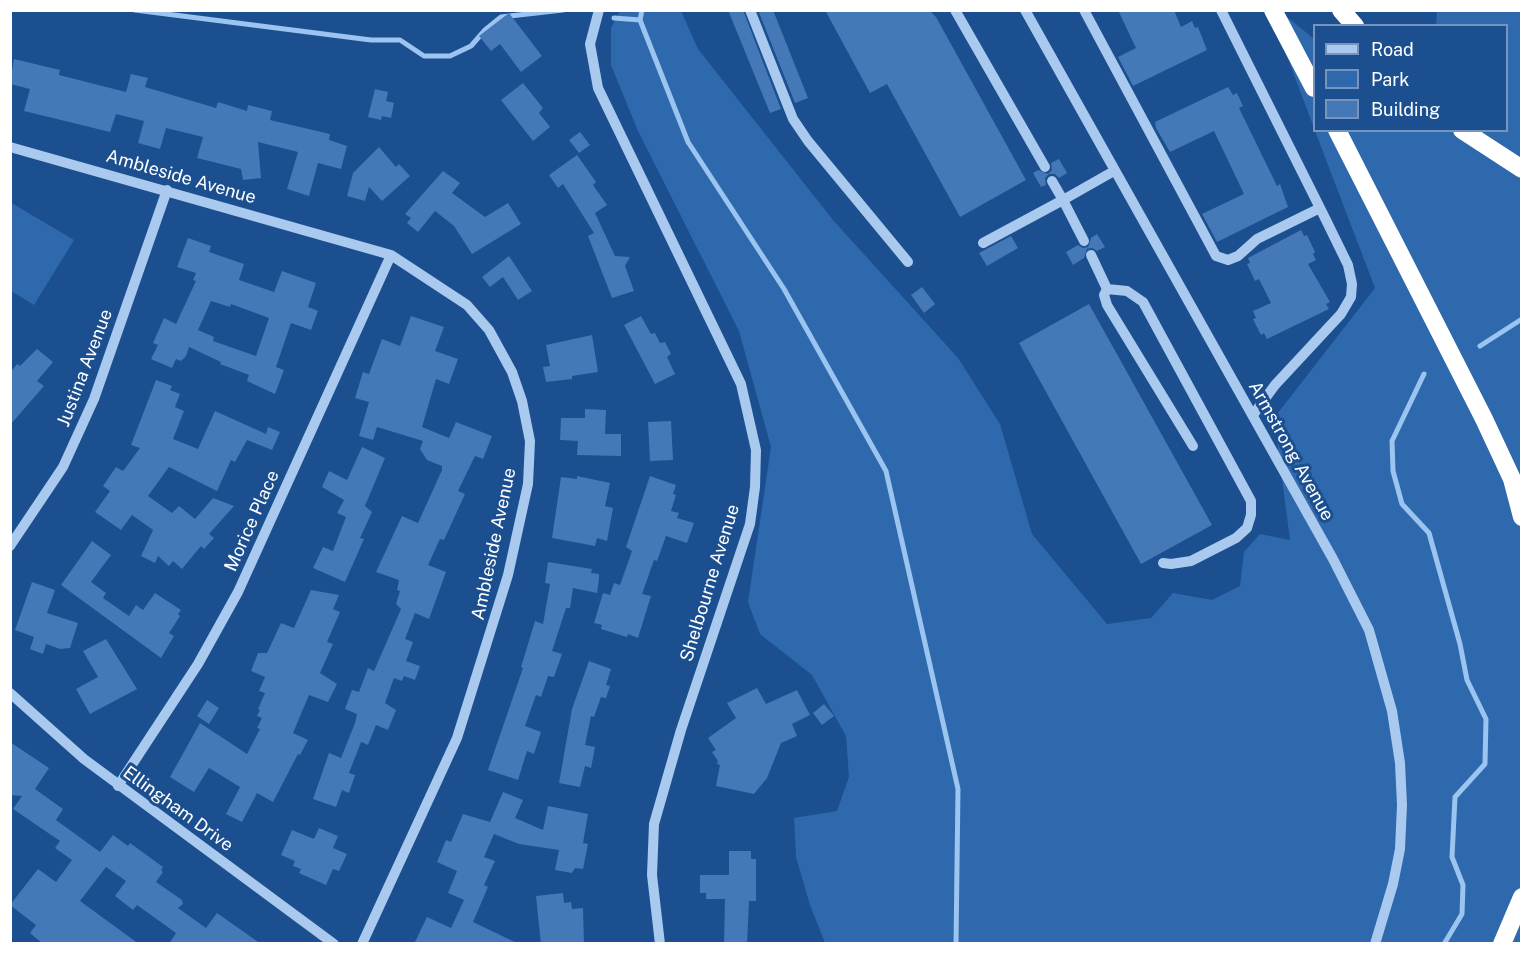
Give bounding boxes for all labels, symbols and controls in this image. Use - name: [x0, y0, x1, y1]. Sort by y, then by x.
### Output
- legend: [1313, 24, 1508, 132]
- text: Road: [1371, 39, 1414, 60]
- text: Park: [1371, 69, 1409, 90]
- text: Building: [1371, 99, 1440, 120]
- street label: Ambleside Avenue: [104, 145, 258, 209]
- street label: Justina Avenue: [53, 306, 117, 430]
- street label: Armstrong Avenue: [1244, 378, 1338, 524]
- street label: Ambleside Avenue: [467, 466, 521, 622]
- street label: Morice Place: [220, 467, 284, 575]
- street label: Shelbourne Avenue: [676, 502, 744, 664]
- street label: Ellingham Drive: [119, 762, 237, 856]

